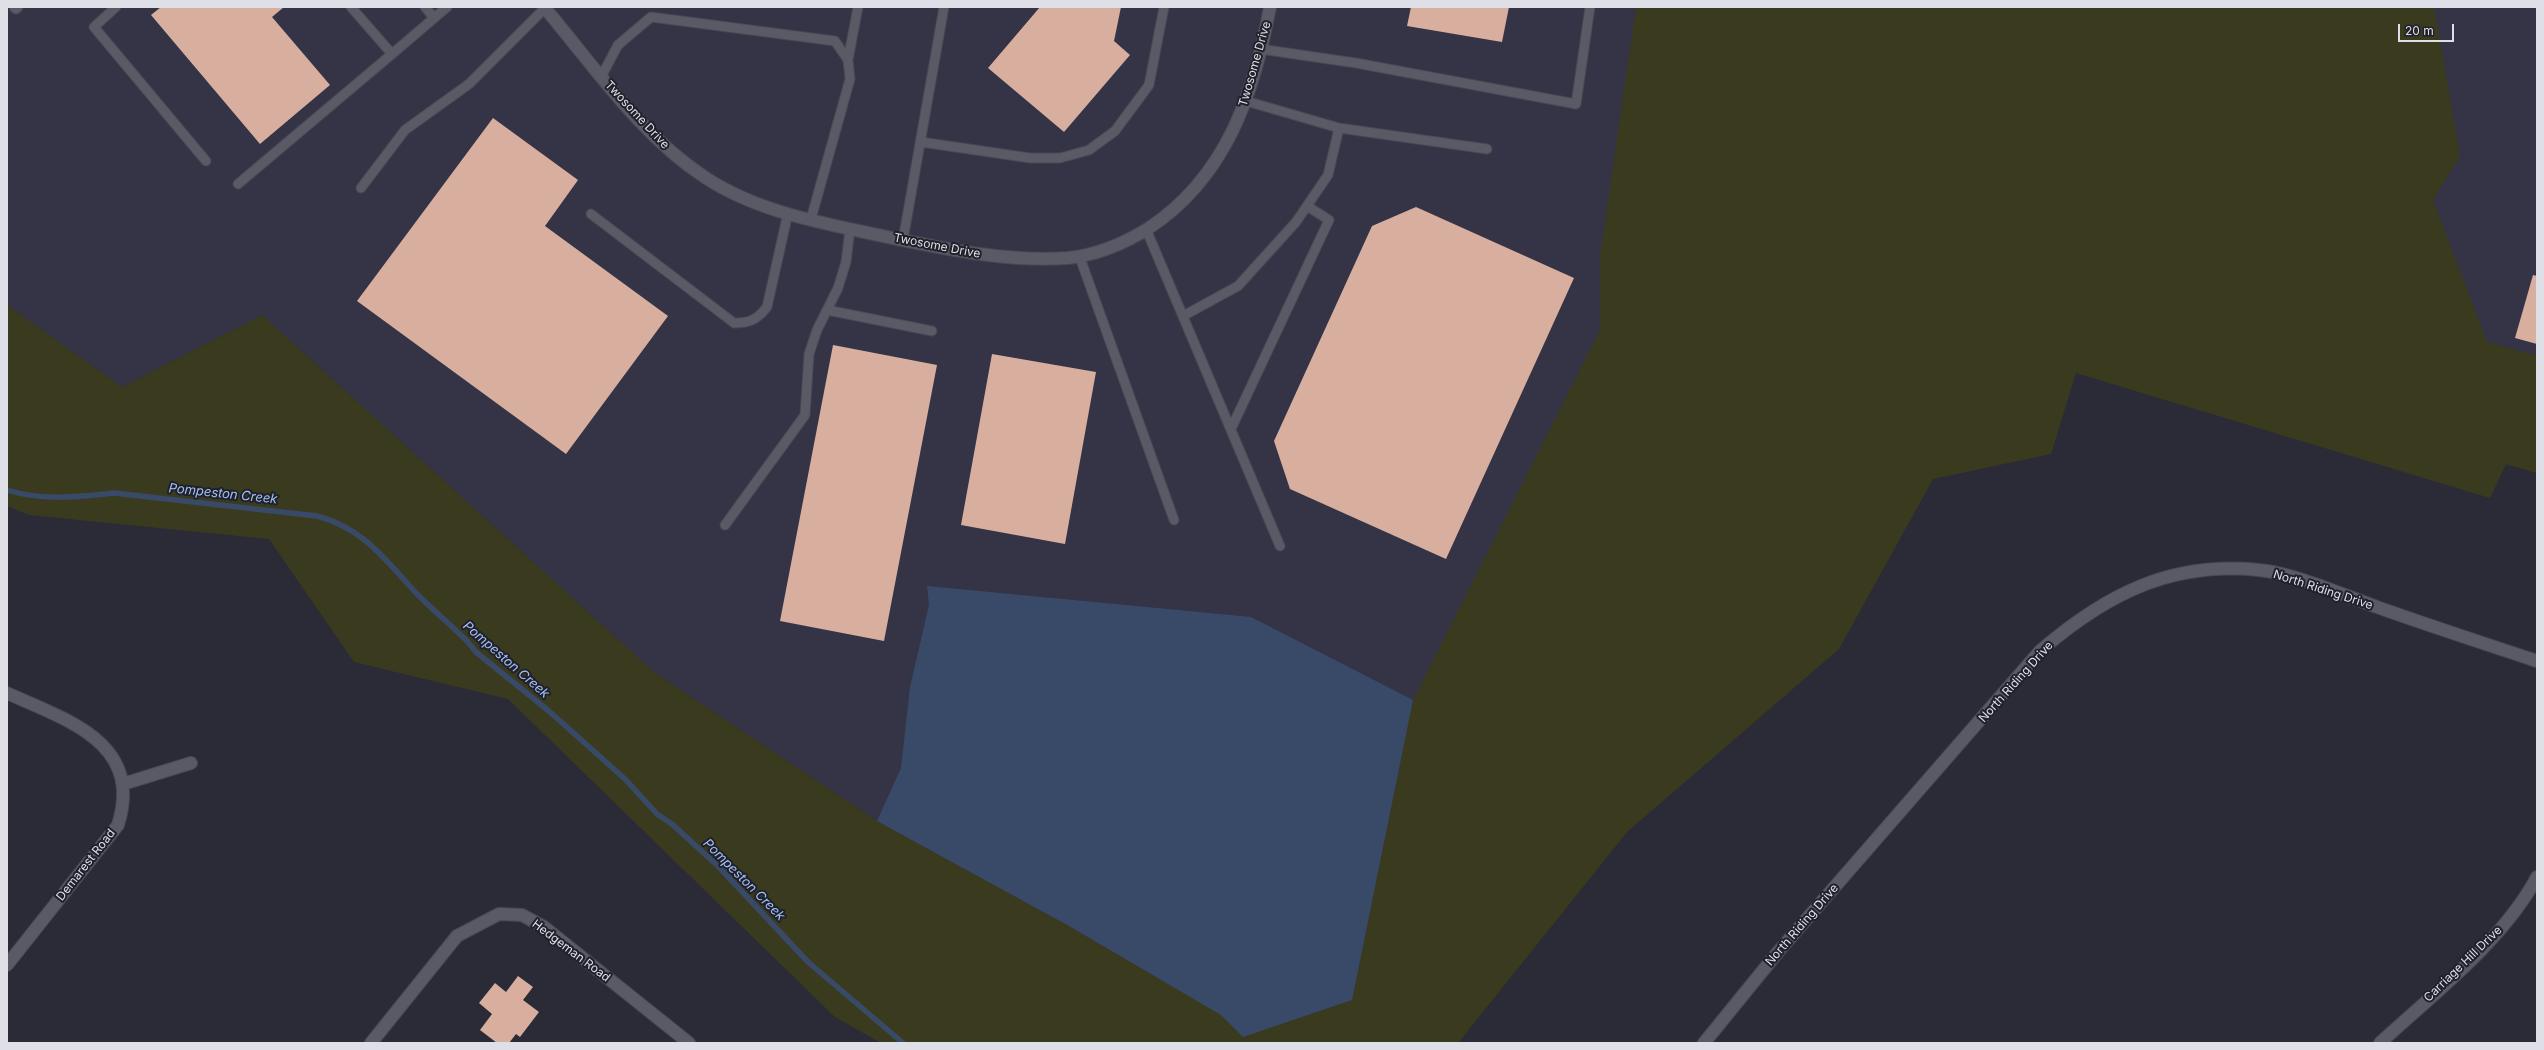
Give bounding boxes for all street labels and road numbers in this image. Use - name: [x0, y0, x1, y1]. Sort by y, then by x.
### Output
- street label: Twosome Drive: [1236, 20, 1274, 108]
- street label: Twosome Drive: [602, 78, 672, 152]
- street label: Twosome Drive: [892, 231, 982, 261]
- street label: North Riding Drive: [2271, 567, 2375, 613]
- street label: North Riding Drive: [1976, 639, 2056, 725]
- street label: Demarest Road: [54, 826, 118, 904]
- street label: North Riding Drive: [1763, 881, 1841, 969]
- street label: Hedgeman Road: [529, 917, 613, 985]
- street label: Carriage Hill Drive: [2421, 923, 2505, 1005]

